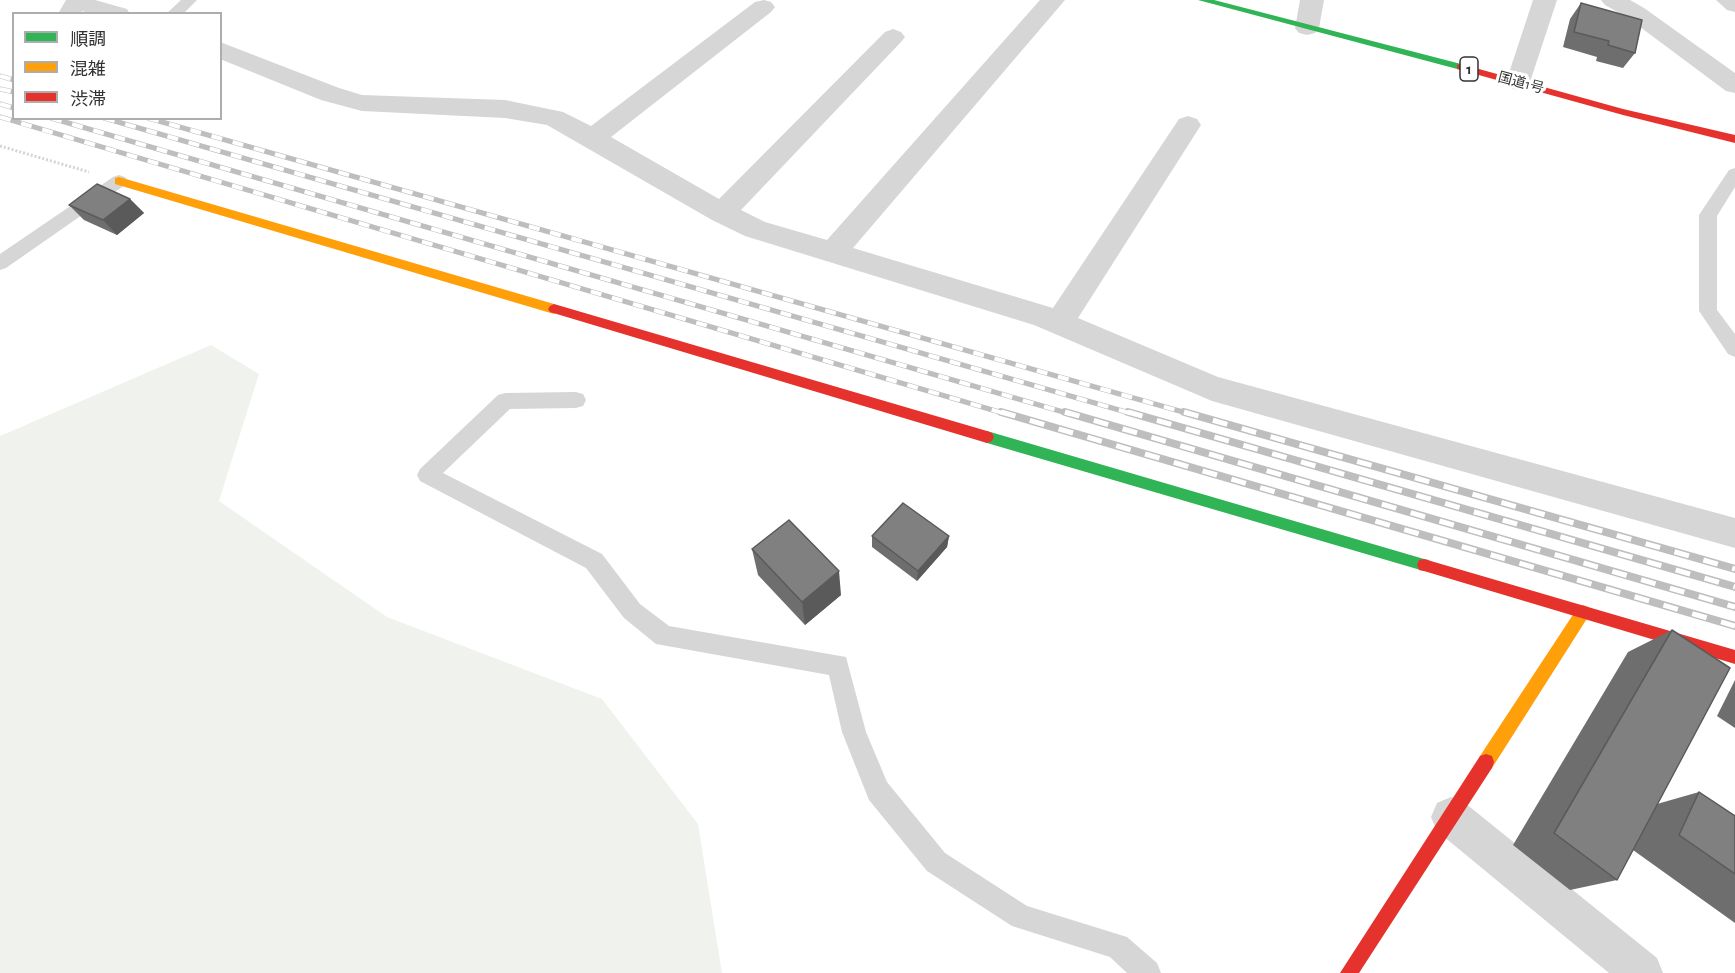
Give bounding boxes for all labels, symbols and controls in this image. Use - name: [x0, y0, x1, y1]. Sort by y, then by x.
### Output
- legend: [12, 12, 222, 120]
- text: 順調: [70, 31, 106, 49]
- road number: 1: [1460, 57, 1478, 81]
- text: 混雑: [70, 61, 106, 79]
- street label: 国道1号: [1496, 69, 1546, 97]
- text: 渋滞: [70, 91, 106, 109]

